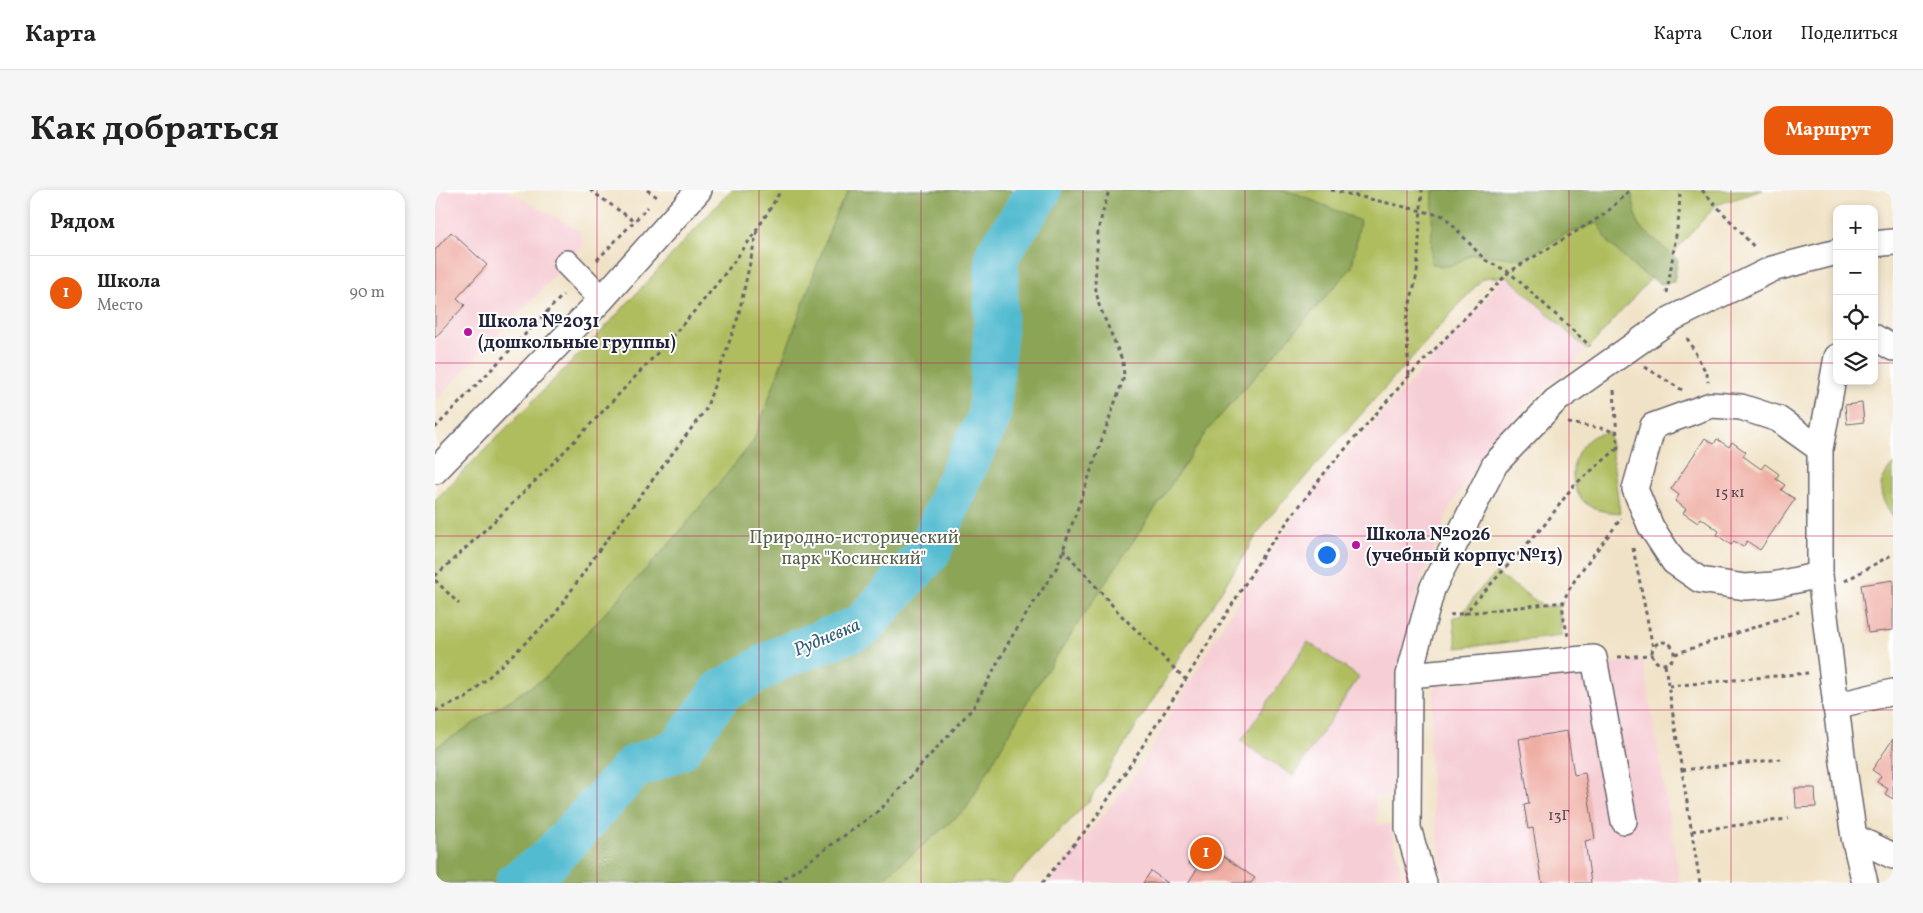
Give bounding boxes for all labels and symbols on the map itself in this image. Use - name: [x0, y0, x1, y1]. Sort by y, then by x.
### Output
- place label: Школа №2031 (дошкольные группы): [478, 310, 676, 356]
- marker: Школа №2031 (дошкольные группы): [462, 326, 474, 338]
- house number: 15 к1: [1715, 483, 1745, 504]
- place label: Школа №2026 (учебный корпус №13): [1366, 523, 1563, 569]
- park label: Природно-исторический парк "Косинский": [749, 526, 959, 572]
- marker: Школа №2026 (учебный корпус №13): [1350, 539, 1362, 551]
- your location: [1314, 542, 1340, 568]
- water label: Рудневка: [790, 612, 864, 664]
- house number: 13Г: [1548, 806, 1570, 827]
- pin: 1: [1190, 834, 1222, 872]

